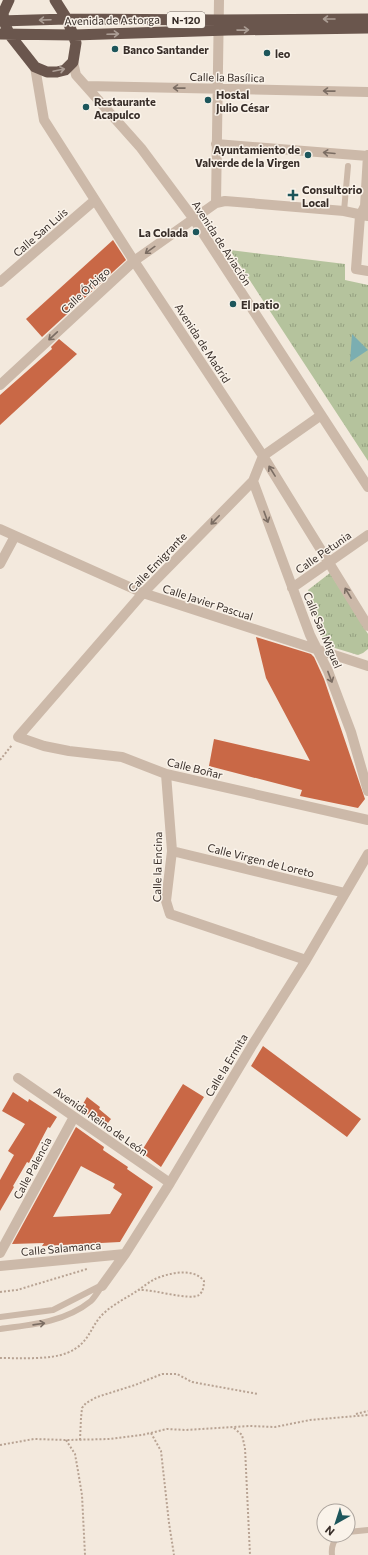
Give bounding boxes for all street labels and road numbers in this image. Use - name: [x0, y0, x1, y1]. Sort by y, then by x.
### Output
- road number: N-120: [167, 12, 205, 28]
- street label: Avenida de Astorga: [64, 13, 160, 27]
- street label: Calle la Basílica: [189, 70, 265, 84]
- street label: Avenida de Aviación: [190, 198, 254, 288]
- street label: Calle San Luis: [10, 205, 70, 259]
- street label: Calle Órbigo: [57, 263, 112, 316]
- street label: Avenida de Madrid: [172, 301, 234, 385]
- street label: Calle Petunia: [293, 528, 353, 576]
- street label: Calle Emigrante: [125, 529, 189, 595]
- street label: Calle Javier Pascual: [161, 581, 255, 624]
- street label: Calle San Miguel: [301, 590, 345, 670]
- street label: Calle Boñar: [166, 755, 225, 781]
- street label: Calle la Encina: [150, 832, 164, 902]
- street label: Calle Virgen de Loreto: [206, 840, 316, 880]
- street label: Calle la Ermita: [202, 1031, 250, 1099]
- street label: Avenida Reino de León: [52, 1084, 150, 1158]
- street label: Calle Palencia: [10, 1135, 54, 1201]
- street label: Calle Salamanca: [20, 1238, 102, 1258]

